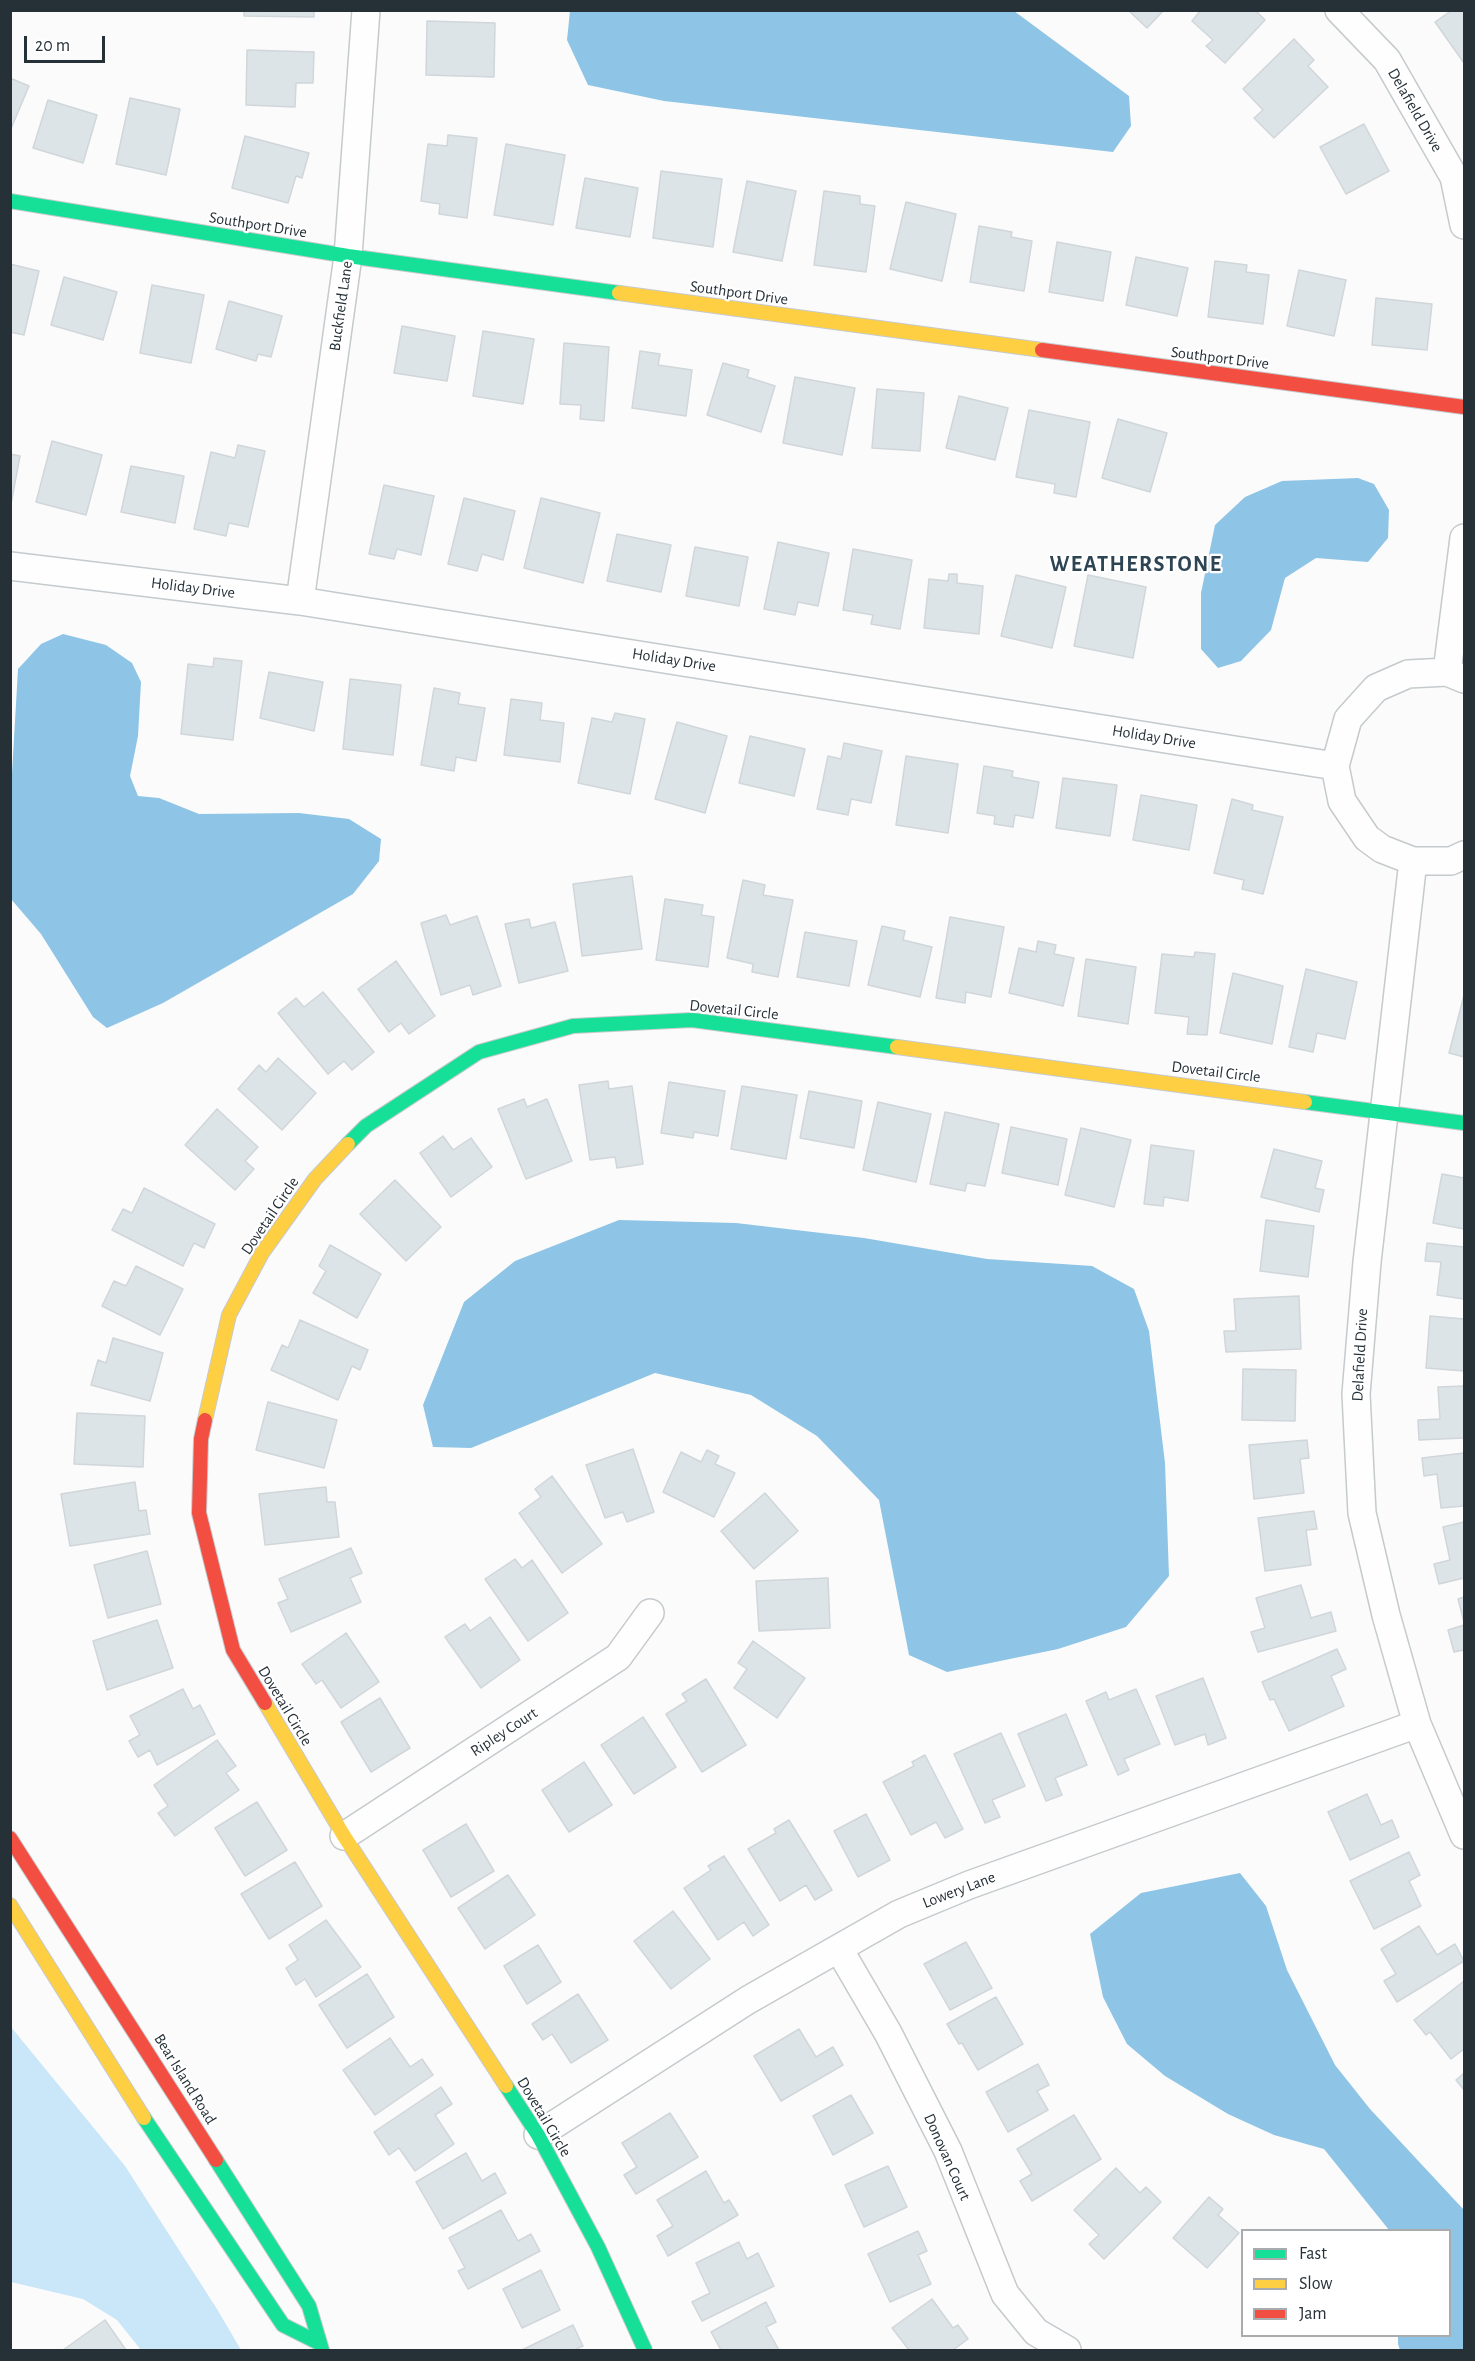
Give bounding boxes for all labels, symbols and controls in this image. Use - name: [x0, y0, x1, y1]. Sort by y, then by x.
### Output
- scale bar: [27, 24, 108, 62]
- text: 20 m: [35, 37, 70, 55]
- street label: Delafield Drive: [1383, 65, 1447, 155]
- street label: Southport Drive: [208, 208, 308, 242]
- street label: Buckfield Lane: [325, 260, 357, 352]
- street label: Southport Drive: [689, 277, 789, 309]
- street label: Southport Drive: [1170, 342, 1270, 374]
- district label: WEATHERSTONE: [1049, 551, 1223, 577]
- street label: Holiday Drive: [150, 573, 236, 603]
- street label: Holiday Drive: [631, 644, 717, 676]
- street label: Holiday Drive: [1111, 721, 1197, 753]
- street label: Dovetail Circle: [688, 996, 780, 1024]
- street label: Dovetail Circle: [1170, 1057, 1262, 1087]
- street label: Dovetail Circle: [237, 1173, 303, 1259]
- street label: Delafield Drive: [1348, 1308, 1372, 1402]
- street label: Dovetail Circle: [254, 1663, 316, 1749]
- street label: Ripley Court: [467, 1703, 541, 1761]
- street label: Lowery Lane: [920, 1867, 998, 1913]
- street label: Bear Island Road: [150, 2030, 220, 2128]
- street label: Dovetail Circle: [513, 2074, 575, 2160]
- street label: Donovan Court: [919, 2111, 975, 2203]
- legend: [1241, 2229, 1451, 2337]
- text: Fast: [1299, 2245, 1327, 2263]
- text: Slow: [1299, 2275, 1332, 2293]
- text: Jam: [1299, 2305, 1327, 2323]

